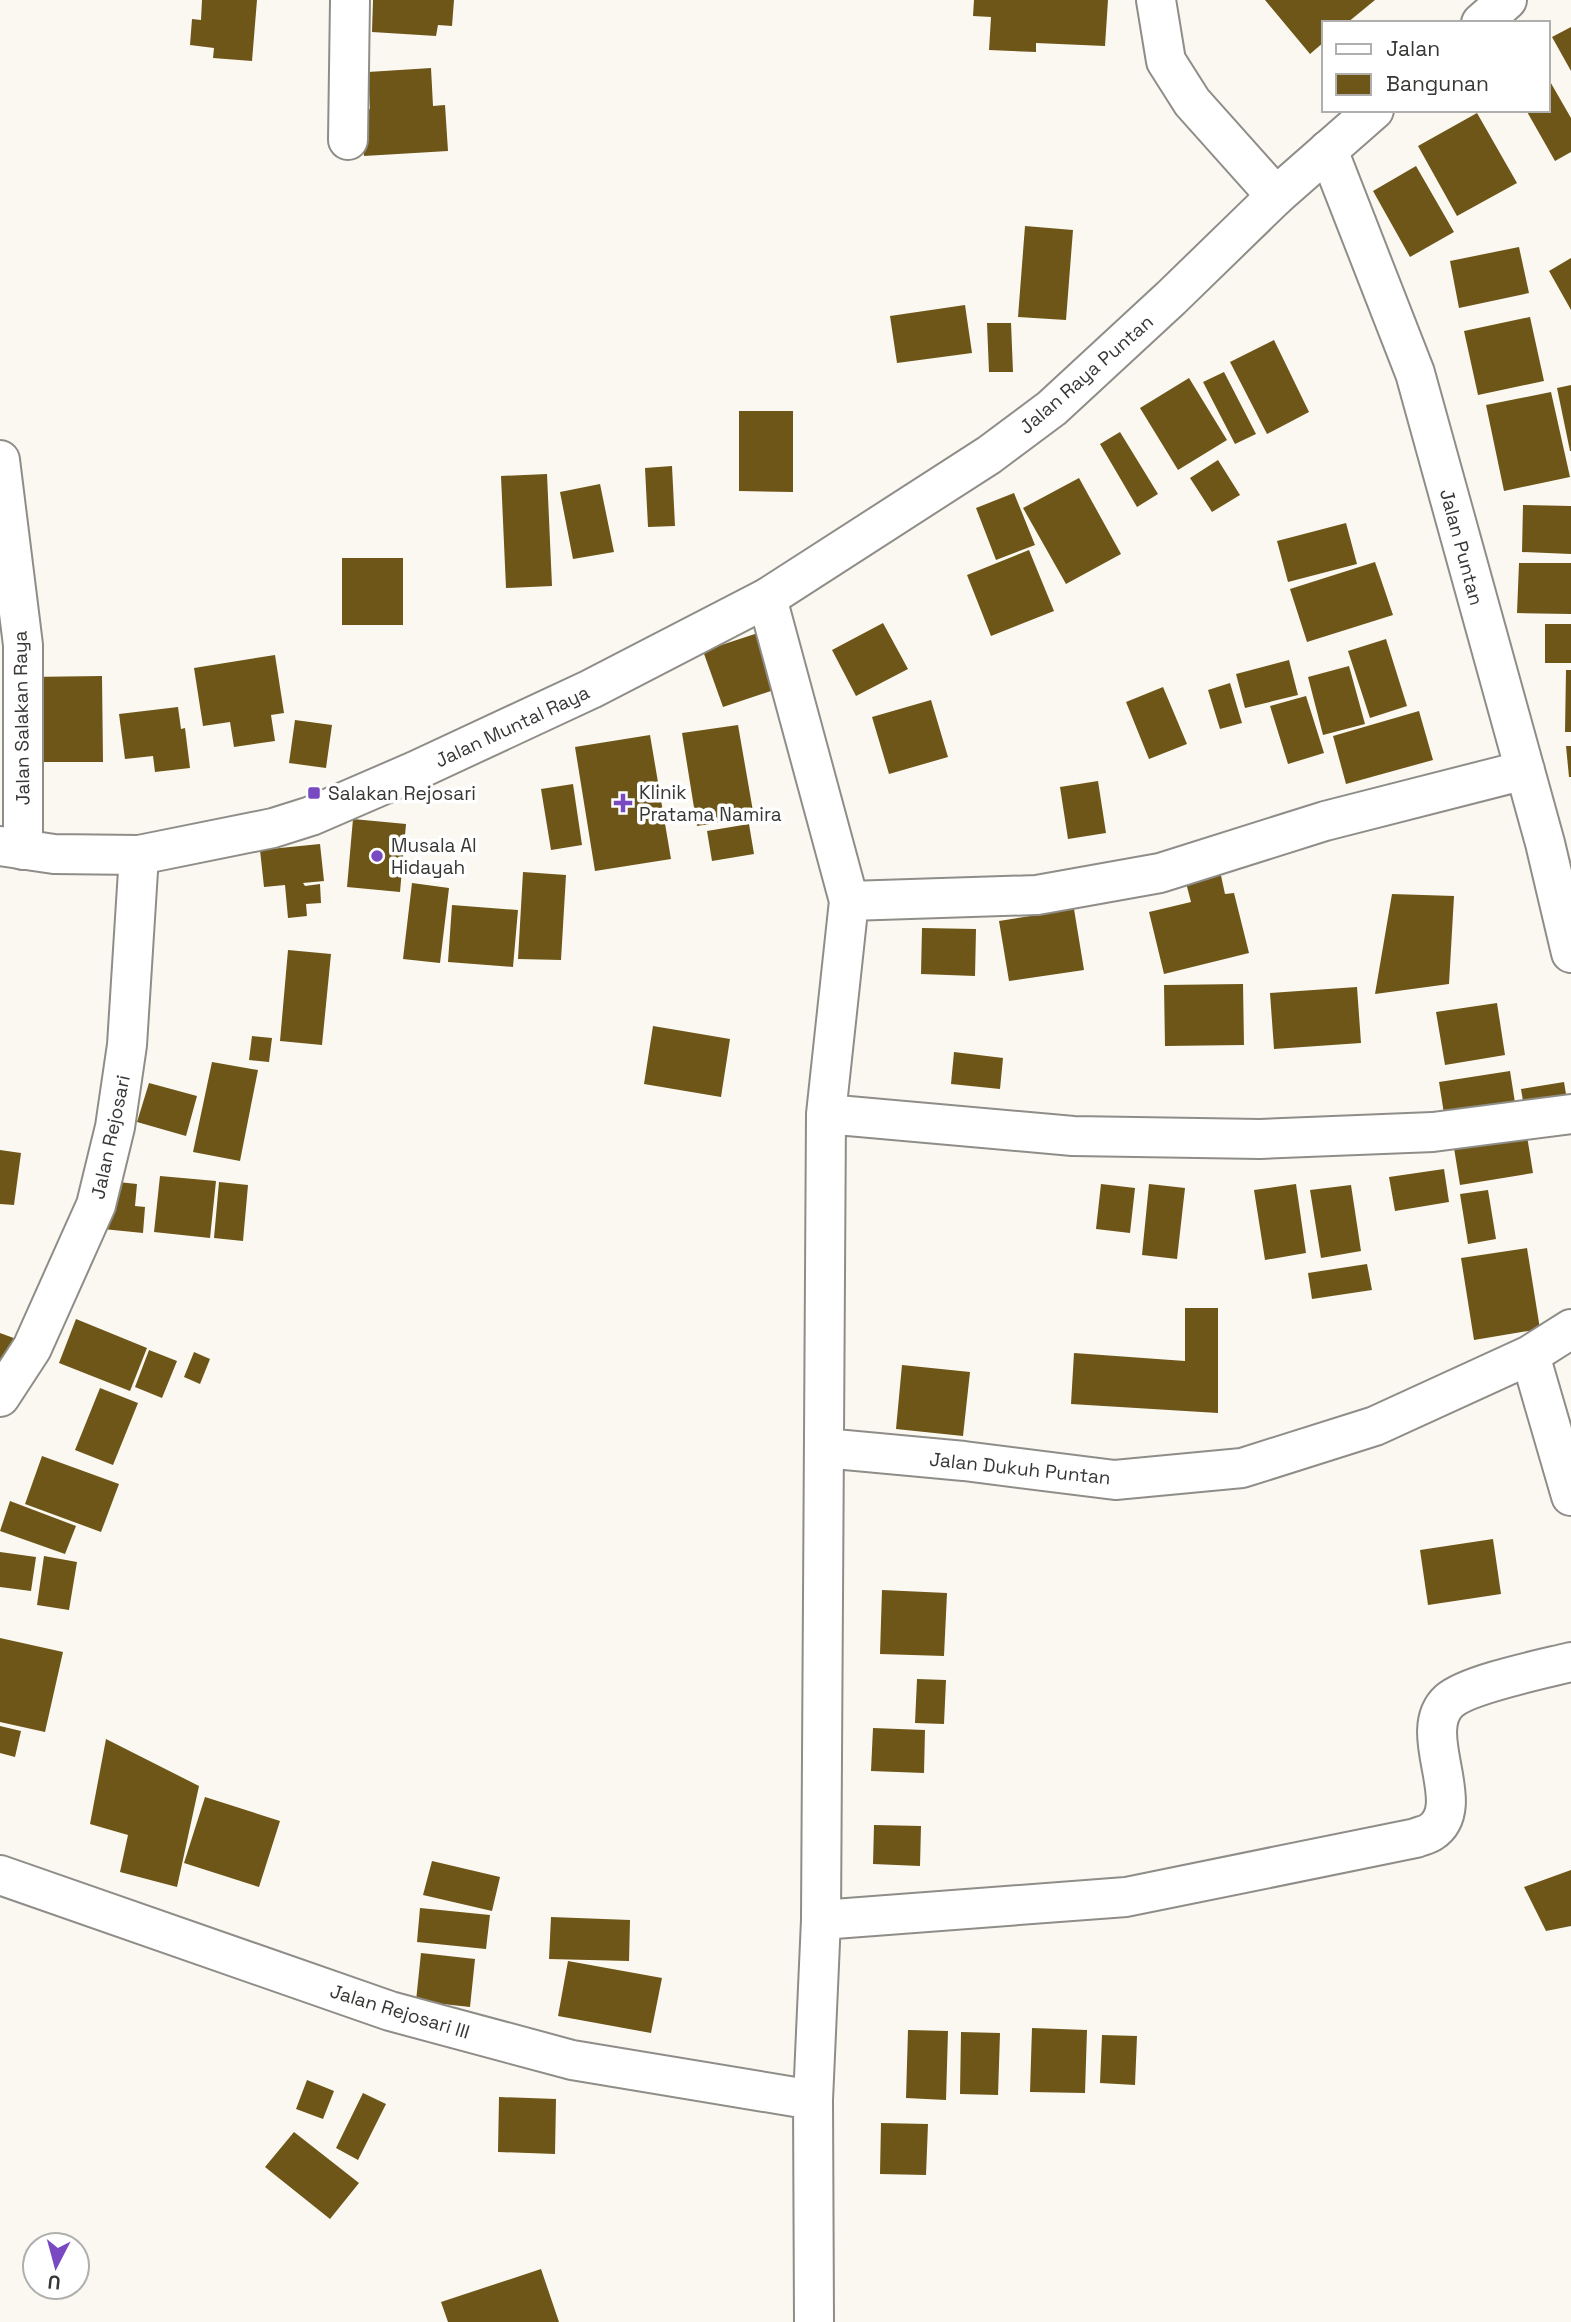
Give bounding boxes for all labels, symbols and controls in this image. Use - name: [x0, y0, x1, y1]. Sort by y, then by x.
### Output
- legend: [1322, 21, 1550, 112]
- text: Jalan: [1386, 35, 1440, 62]
- text: Bangunan: [1386, 70, 1489, 97]
- street label: Jalan Raya Puntan: [1014, 309, 1159, 439]
- street label: Jalan Puntan: [1434, 486, 1489, 608]
- street label: Jalan Salakan Raya: [7, 630, 36, 806]
- street label: Jalan Muntal Raya: [431, 680, 594, 773]
- place label: Klinik Pratama Namira: [639, 780, 782, 827]
- place label: Salakan Rejosari: [328, 781, 476, 806]
- marker: Salakan Rejosari: [306, 785, 322, 801]
- marker: Klinik Pratama Namira: [613, 793, 633, 813]
- place label: Musala Al Hidayah: [391, 833, 477, 880]
- marker: Musala Al Hidayah: [369, 848, 385, 864]
- street label: Jalan Rejosari: [85, 1073, 136, 1201]
- street label: Jalan Dukuh Puntan: [928, 1447, 1112, 1490]
- street label: Jalan Rejosari III: [327, 1978, 473, 2045]
- north arrow: [21, 2231, 91, 2301]
- text: U: [47, 2269, 62, 2296]

